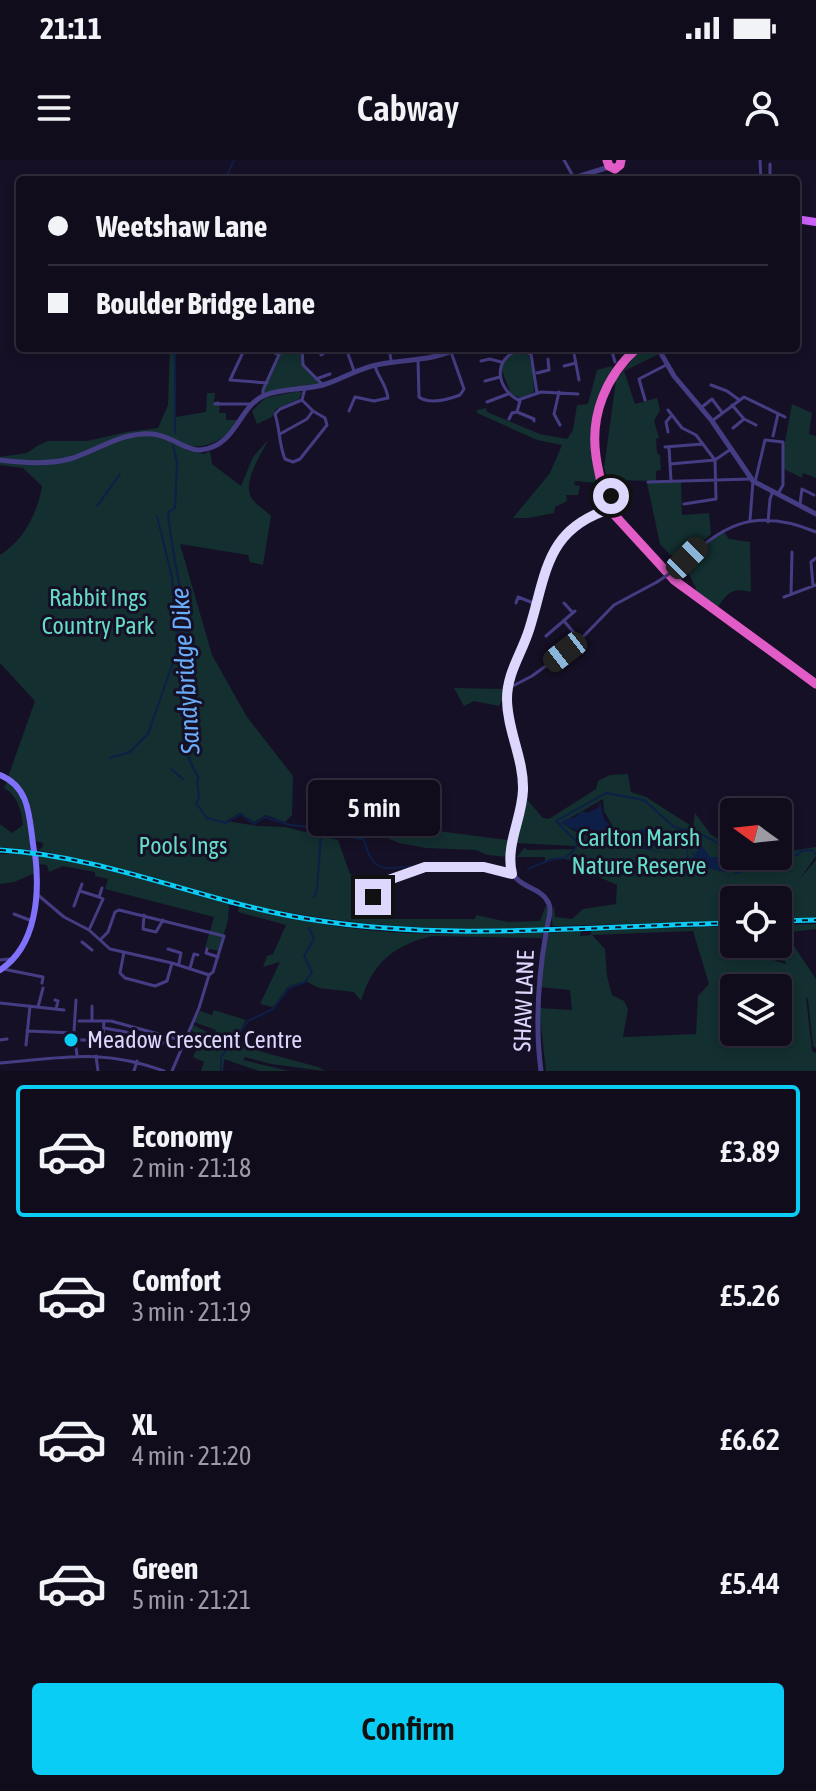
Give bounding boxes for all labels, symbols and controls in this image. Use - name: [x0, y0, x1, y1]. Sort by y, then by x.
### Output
- text: 21:11: [40, 11, 102, 45]
- icon: menu: [32, 86, 76, 130]
- icon: person: [740, 86, 784, 130]
- text: Cabway: [357, 87, 459, 129]
- text: Weetshaw Lane: [96, 209, 267, 243]
- text: Boulder Bridge Lane: [96, 286, 315, 320]
- route start: [593, 478, 629, 514]
- car: [662, 533, 712, 583]
- park label: Rabbit Ings Country Park: [42, 584, 155, 639]
- water label: Sandybridge Dike: [164, 587, 206, 756]
- car: [539, 628, 591, 676]
- callout: 5 min: [307, 781, 439, 837]
- text: 5 min: [347, 793, 401, 823]
- north arrow: [720, 798, 792, 870]
- map controls: [720, 798, 792, 1046]
- park label: Carlton Marsh Nature Reserve: [572, 824, 706, 879]
- park label: Pools Ings: [139, 832, 227, 859]
- route end: [355, 879, 391, 915]
- button: locate: [720, 886, 792, 958]
- street label: SHAW LANE: [508, 950, 539, 1052]
- button: layers: [720, 974, 792, 1046]
- place label: Meadow Crescent Centre: [87, 1026, 302, 1053]
- marker: Meadow Crescent Centre: [62, 1031, 80, 1049]
- icon: car: [36, 1115, 108, 1187]
- text: Economy: [132, 1119, 233, 1153]
- text: £3.89: [720, 1134, 780, 1168]
- text: 2 min · 21:18: [132, 1153, 251, 1183]
- icon: car: [36, 1259, 108, 1331]
- text: Comfort: [132, 1263, 221, 1297]
- text: £5.26: [720, 1278, 780, 1312]
- text: 3 min · 21:19: [132, 1297, 251, 1327]
- icon: car: [36, 1403, 108, 1475]
- text: XL: [132, 1407, 157, 1441]
- text: £6.62: [720, 1422, 780, 1456]
- text: 4 min · 21:20: [132, 1441, 251, 1471]
- icon: car: [36, 1547, 108, 1619]
- text: Green: [132, 1551, 198, 1585]
- text: £5.44: [720, 1566, 780, 1600]
- text: 5 min · 21:21: [132, 1585, 251, 1615]
- button: Confirm: [32, 1683, 784, 1775]

